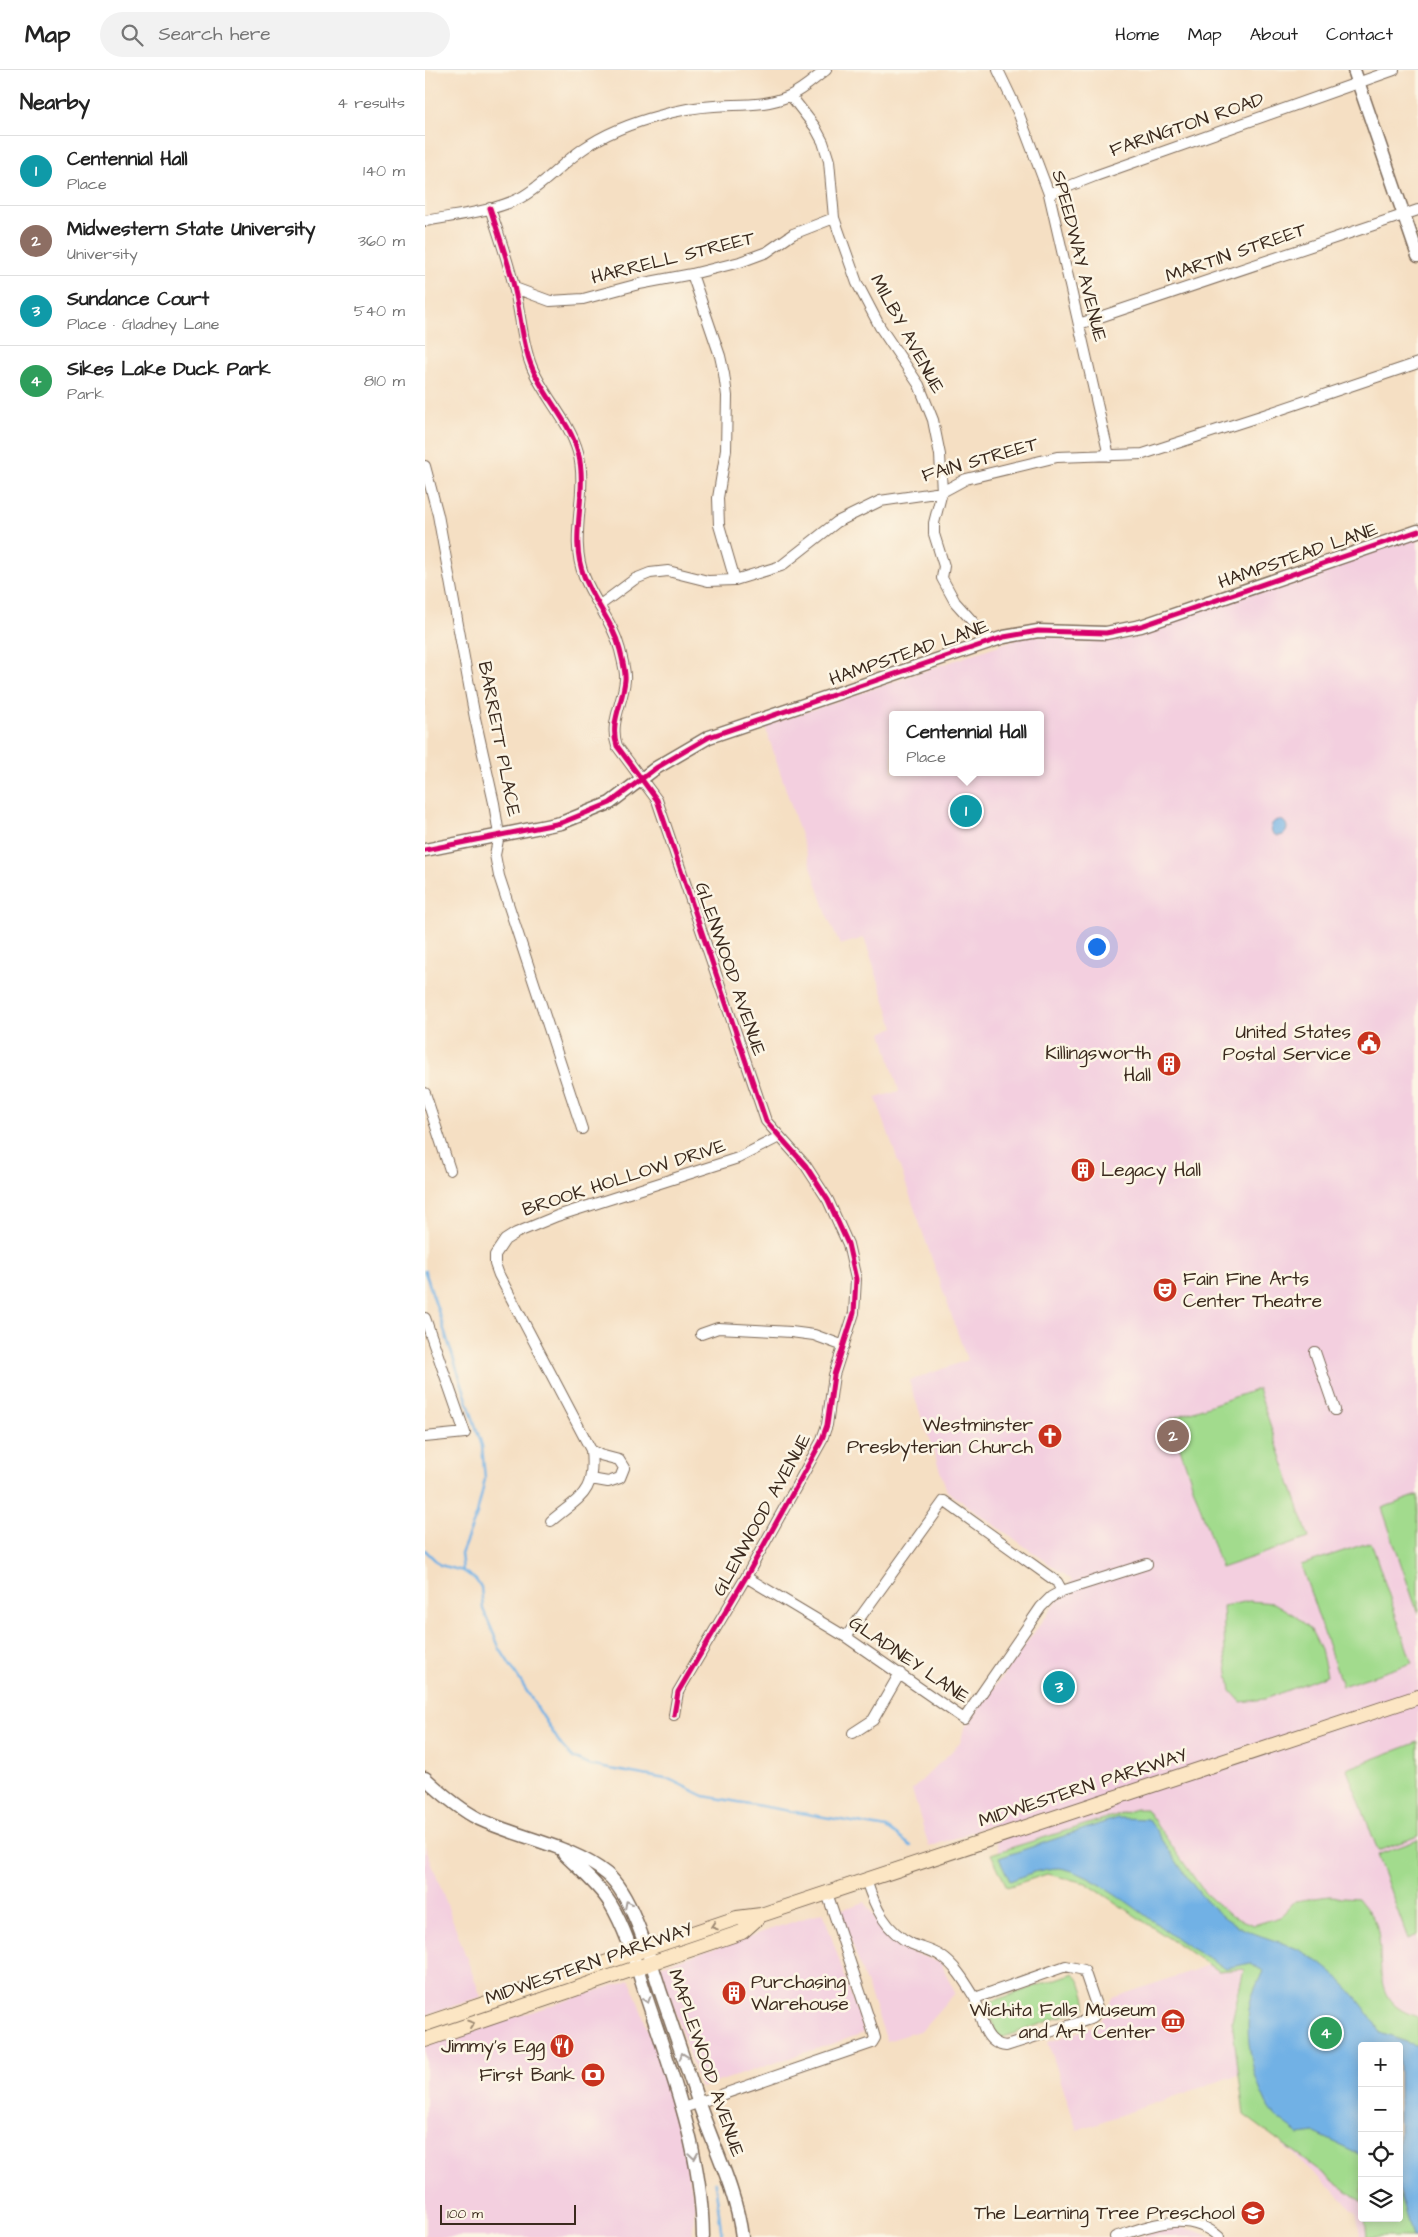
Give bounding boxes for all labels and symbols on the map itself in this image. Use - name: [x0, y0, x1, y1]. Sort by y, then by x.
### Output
- street label: FARINGTON ROAD: [1106, 86, 1268, 164]
- street label: SPEEDWAY AVENUE: [1045, 167, 1113, 345]
- street label: MARTIN STREET: [1162, 216, 1310, 290]
- street label: HARRELL STREET: [588, 225, 758, 291]
- street label: MILBY AVENUE: [863, 270, 951, 398]
- street label: FAIN STREET: [919, 430, 1041, 489]
- street label: HAMPSTEAD LANE: [1214, 516, 1382, 596]
- street label: HAMPSTEAD LANE: [825, 613, 993, 693]
- street label: BARRETT PLACE: [471, 659, 527, 819]
- pin: 1: [950, 792, 982, 830]
- street label: GLENWOOD AVENUE: [688, 879, 772, 1059]
- your location: [1084, 934, 1110, 960]
- place label: United States Postal Service: [1223, 1019, 1351, 1068]
- public building icon: United States Postal Service: [1356, 1030, 1382, 1056]
- place label: Killingsworth Hall: [1045, 1040, 1152, 1089]
- building icon: Killingsworth Hall: [1156, 1051, 1182, 1077]
- street label: BROOK HOLLOW DRIVE: [519, 1132, 729, 1224]
- building icon: Legacy Hall: [1070, 1157, 1096, 1183]
- place label: Legacy Hall: [1101, 1157, 1201, 1185]
- place label: Fain Fine Arts Center Theatre: [1183, 1266, 1322, 1315]
- theatre icon: Fain Fine Arts Center Theatre: [1152, 1277, 1178, 1303]
- place label: Westminster Presbyterian Church: [847, 1412, 1034, 1462]
- pin: 2: [1157, 1417, 1189, 1455]
- church icon: Westminster Presbyterian Church: [1037, 1423, 1063, 1449]
- street label: GLENWOOD AVENUE: [706, 1429, 818, 1601]
- street label: GLADNEY LANE: [843, 1610, 975, 1710]
- pin: 3: [1043, 1668, 1075, 1706]
- street label: MIDWESTERN PARKWAY: [975, 1741, 1191, 1835]
- one-way arrow: [624, 1900, 634, 1909]
- street label: MIDWESTERN PARKWAY: [482, 1916, 696, 2012]
- one-way arrow: [710, 1920, 718, 1930]
- street label: MAPLEWOOD AVENUE: [661, 1966, 751, 2160]
- place label: Purchasing Warehouse: [751, 1969, 849, 2018]
- building icon: Purchasing Warehouse: [721, 1980, 747, 2006]
- one-way arrow: [642, 1996, 652, 2004]
- place label: Wichita Falls Museum and Art Center: [969, 1997, 1156, 2046]
- museum icon: Wichita Falls Museum and Art Center: [1160, 2008, 1186, 2034]
- pin: 4: [1310, 2014, 1342, 2052]
- one-way arrow: [466, 2020, 475, 2030]
- place label: Jimmy's Egg: [441, 2033, 545, 2061]
- restaurant icon: Jimmy's Egg: [549, 2033, 575, 2059]
- one-way arrow: [678, 2053, 688, 2061]
- place label: First Bank: [479, 2062, 575, 2089]
- bank icon: First Bank: [580, 2062, 606, 2088]
- one-way arrow: [689, 2151, 699, 2160]
- place label: The Learning Tree Preschool: [974, 2200, 1235, 2228]
- school or university icon: The Learning Tree Preschool: [1240, 2200, 1266, 2226]
- scale bar: [440, 2202, 576, 2225]

